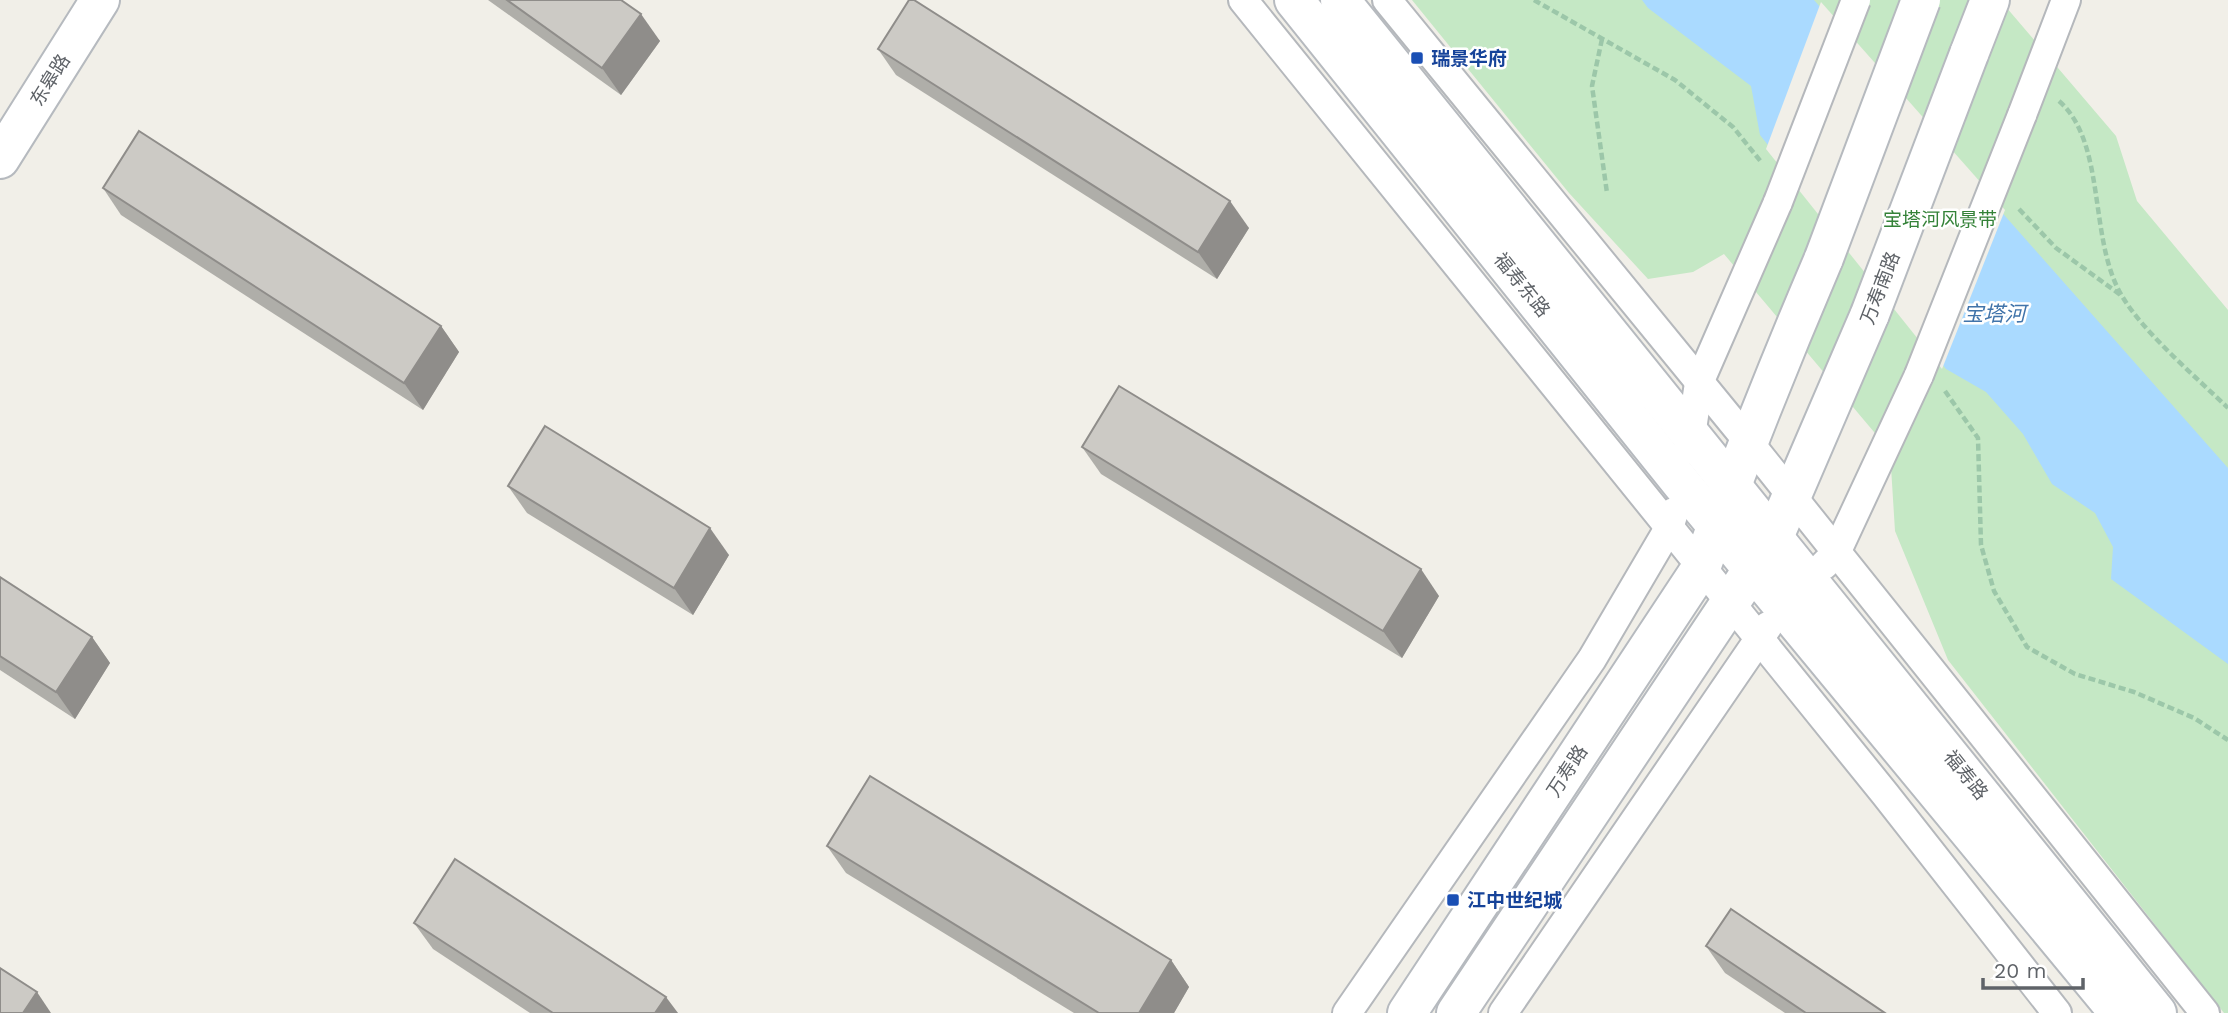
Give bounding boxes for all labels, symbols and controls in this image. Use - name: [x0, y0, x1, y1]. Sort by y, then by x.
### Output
- place label: 瑞景华府: [1431, 47, 1507, 70]
- street label: 东皋路: [25, 50, 75, 110]
- marker: 瑞景华府: [1409, 50, 1425, 66]
- park label: 宝塔河风景带: [1883, 208, 1997, 231]
- street label: 福寿东路: [1489, 248, 1555, 322]
- street label: 万寿南路: [1856, 248, 1904, 328]
- water label: 宝塔河: [1963, 301, 2029, 326]
- street label: 万寿路: [1542, 741, 1592, 801]
- street label: 福寿路: [1939, 746, 1993, 804]
- place label: 江中世纪城: [1467, 889, 1562, 912]
- marker: 江中世纪城: [1445, 892, 1461, 908]
- scale bar: [1983, 946, 2083, 990]
- text: 20 m: [1994, 958, 2046, 983]

